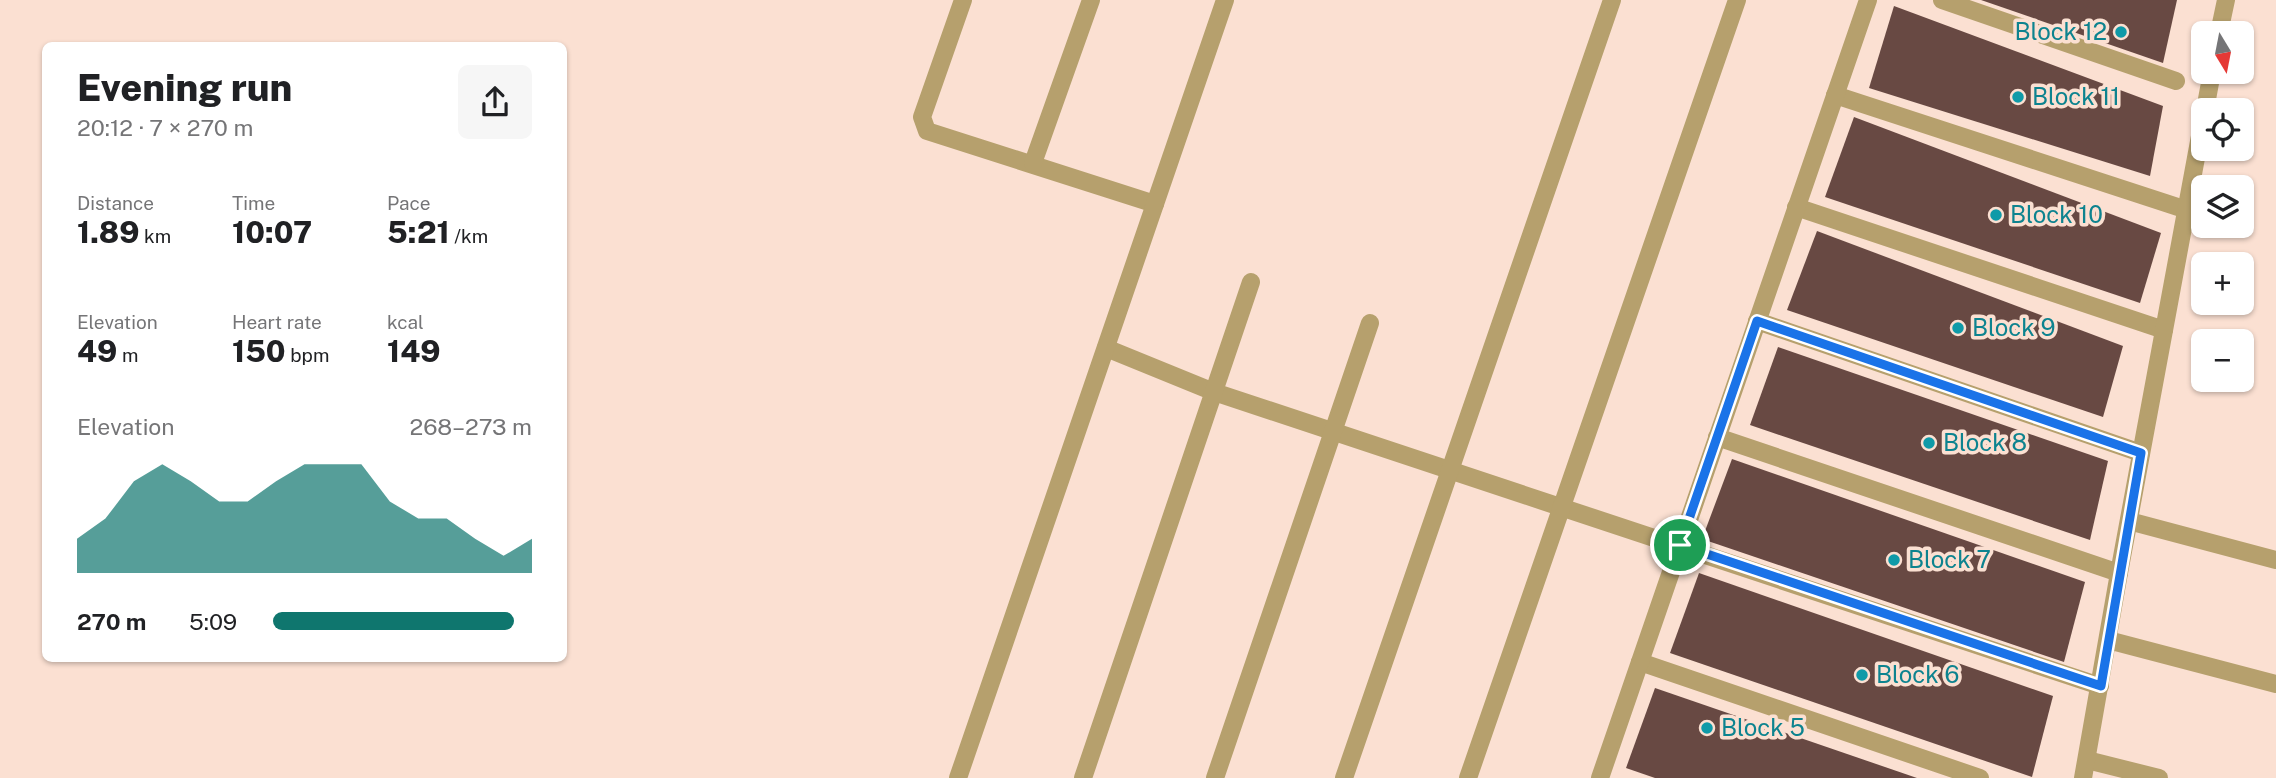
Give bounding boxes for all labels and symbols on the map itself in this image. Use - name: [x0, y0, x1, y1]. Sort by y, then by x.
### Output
- place label: Block 12: [2014, 17, 2107, 45]
- north arrow: [2191, 21, 2254, 84]
- marker: Block 12: [2113, 24, 2129, 40]
- place label: Block 11: [2032, 82, 2120, 110]
- marker: Block 11: [2010, 89, 2026, 105]
- place label: Block 10: [2010, 200, 2103, 228]
- marker: Block 10: [1988, 207, 2004, 223]
- place label: Block 9: [1972, 313, 2056, 341]
- marker: Block 9: [1950, 320, 1966, 336]
- place label: Block 8: [1943, 428, 2027, 456]
- marker: Block 8: [1921, 435, 1937, 451]
- pin: [1650, 515, 1710, 575]
- place label: Block 7: [1908, 545, 1991, 573]
- marker: Block 7: [1886, 552, 1902, 568]
- place label: Block 6: [1876, 660, 1959, 688]
- marker: Block 6: [1854, 667, 1870, 683]
- place label: Block 5: [1721, 713, 1805, 741]
- marker: Block 5: [1699, 720, 1715, 736]

